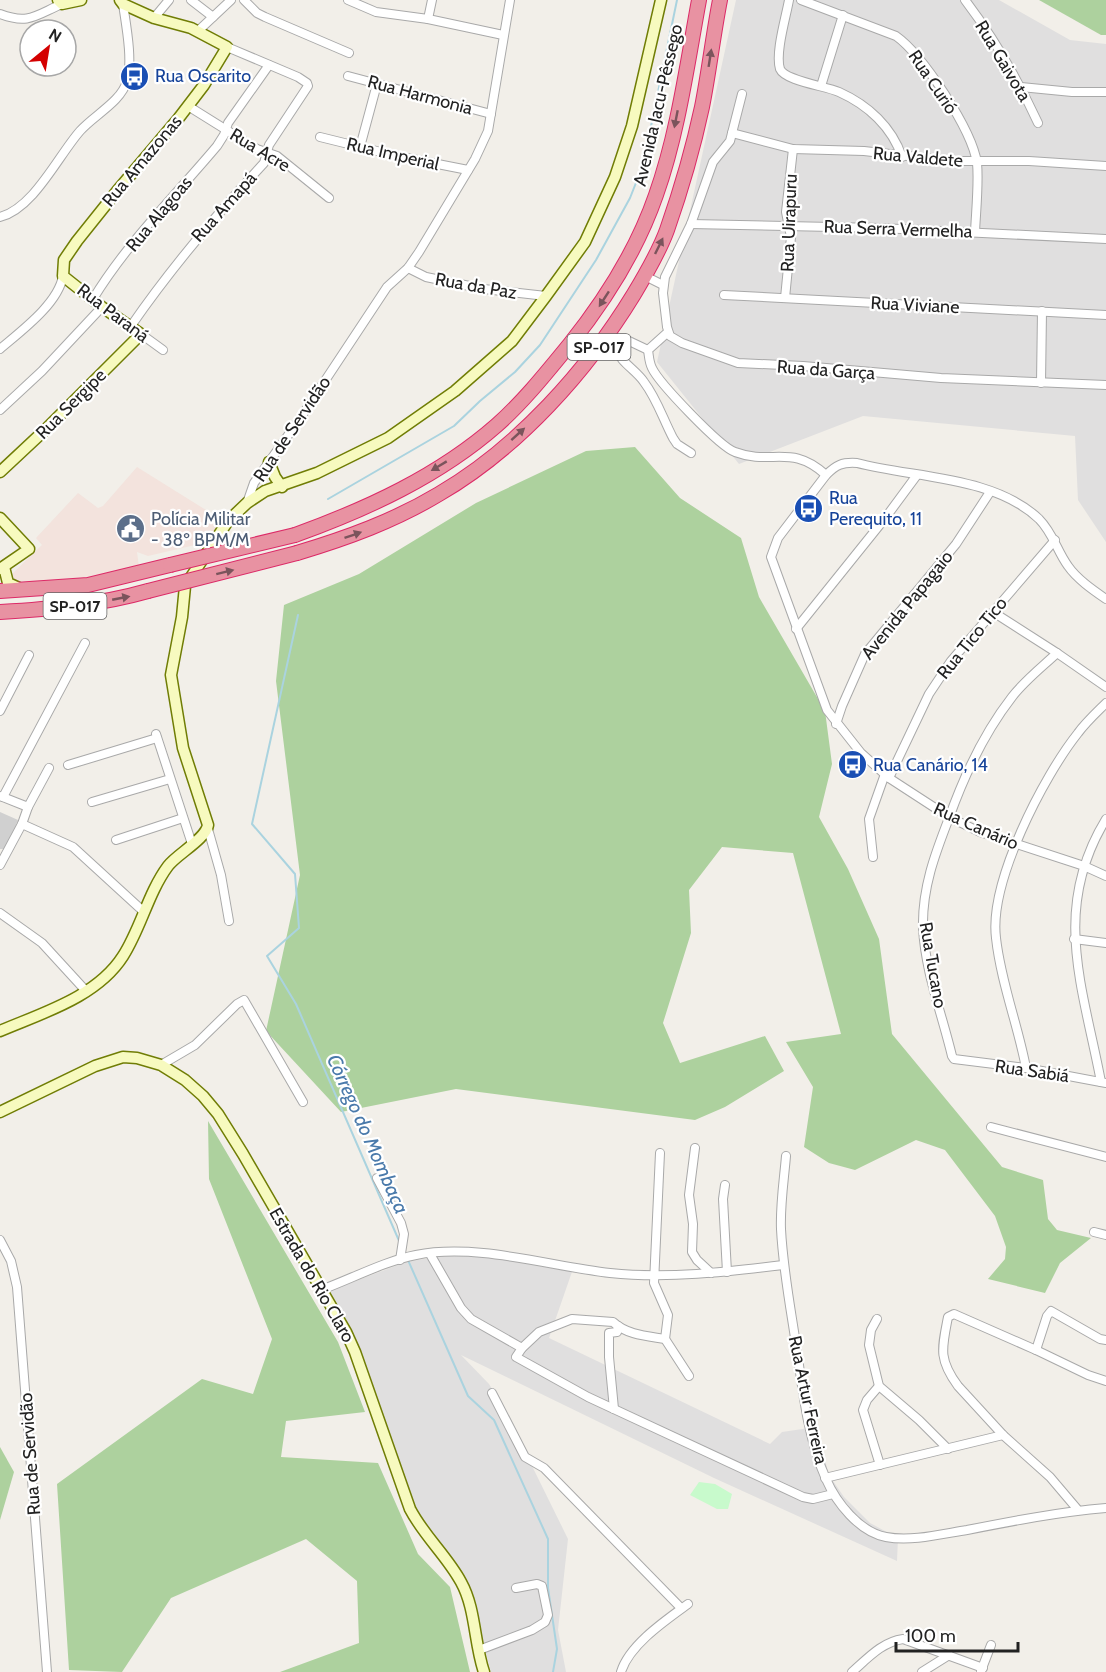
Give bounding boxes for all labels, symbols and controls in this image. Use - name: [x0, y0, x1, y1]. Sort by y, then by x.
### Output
- street label: Rua Gaivota: [970, 17, 1036, 106]
- north arrow: [18, 18, 78, 78]
- street label: Avenida Jacu-Pêssego: [629, 22, 687, 188]
- text: N: [46, 24, 65, 46]
- street label: Rua Curió: [904, 46, 962, 118]
- one-way arrow: [705, 49, 714, 68]
- bus stop icon: Rua Oscarito: [118, 60, 150, 92]
- place label: Rua Oscarito: [155, 65, 251, 87]
- street label: Rua Harmonia: [365, 70, 475, 120]
- one-way arrow: [671, 110, 680, 129]
- street label: Rua Amazonas: [97, 111, 187, 211]
- street label: Rua Acre: [226, 123, 294, 177]
- street label: Rua Imperial: [344, 133, 442, 176]
- street label: Rua Valdete: [872, 142, 964, 172]
- street label: Rua Amapá: [187, 167, 261, 247]
- street label: Rua Alagoas: [121, 172, 197, 256]
- street label: Rua Uirapuru: [776, 174, 802, 272]
- street label: Rua Serra Vermelha: [823, 215, 973, 243]
- one-way arrow: [655, 238, 664, 255]
- street label: Rua da Paz: [433, 268, 519, 304]
- street label: Rua Paraná: [73, 279, 154, 347]
- one-way arrow: [599, 291, 610, 307]
- street label: Rua Viviane: [870, 292, 960, 318]
- road number: SP-017: [568, 334, 630, 360]
- street label: Rua da Garça: [776, 356, 876, 384]
- street label: Rua Sergipe: [31, 364, 111, 444]
- street label: Rua de Servidão: [249, 372, 335, 486]
- one-way arrow: [510, 428, 525, 441]
- one-way arrow: [431, 461, 447, 472]
- place label: Rua Perequito, 11: [829, 487, 922, 530]
- bus stop icon: Rua Perequito, 11: [792, 492, 824, 524]
- place label: Polícia Militar - 38º BPM/M: [151, 508, 251, 551]
- public building icon: Polícia Militar - 38º BPM/M: [114, 513, 146, 545]
- one-way arrow: [344, 530, 362, 540]
- street label: Avenida Papagaio: [856, 546, 958, 664]
- one-way arrow: [216, 566, 234, 576]
- street label: Rua Tico Tico: [932, 592, 1012, 683]
- road number: SP-017: [44, 593, 106, 619]
- one-way arrow: [111, 593, 130, 602]
- bus stop icon: Rua Canário, 14: [836, 749, 868, 781]
- place label: Rua Canário, 14: [873, 754, 988, 776]
- street label: Rua Canário: [930, 798, 1022, 855]
- street label: Rua Tucano: [915, 920, 951, 1010]
- water label: Córrego do Mombaça: [322, 1050, 414, 1218]
- street label: Rua Sabiá: [994, 1055, 1071, 1087]
- street label: Estrada do Rio Claro: [264, 1204, 360, 1346]
- street label: Rua Artur Ferreira: [784, 1334, 832, 1467]
- street label: Rua de Servidão: [15, 1392, 45, 1516]
- scale bar: [896, 1615, 1018, 1653]
- text: 100 m: [905, 1625, 956, 1647]

